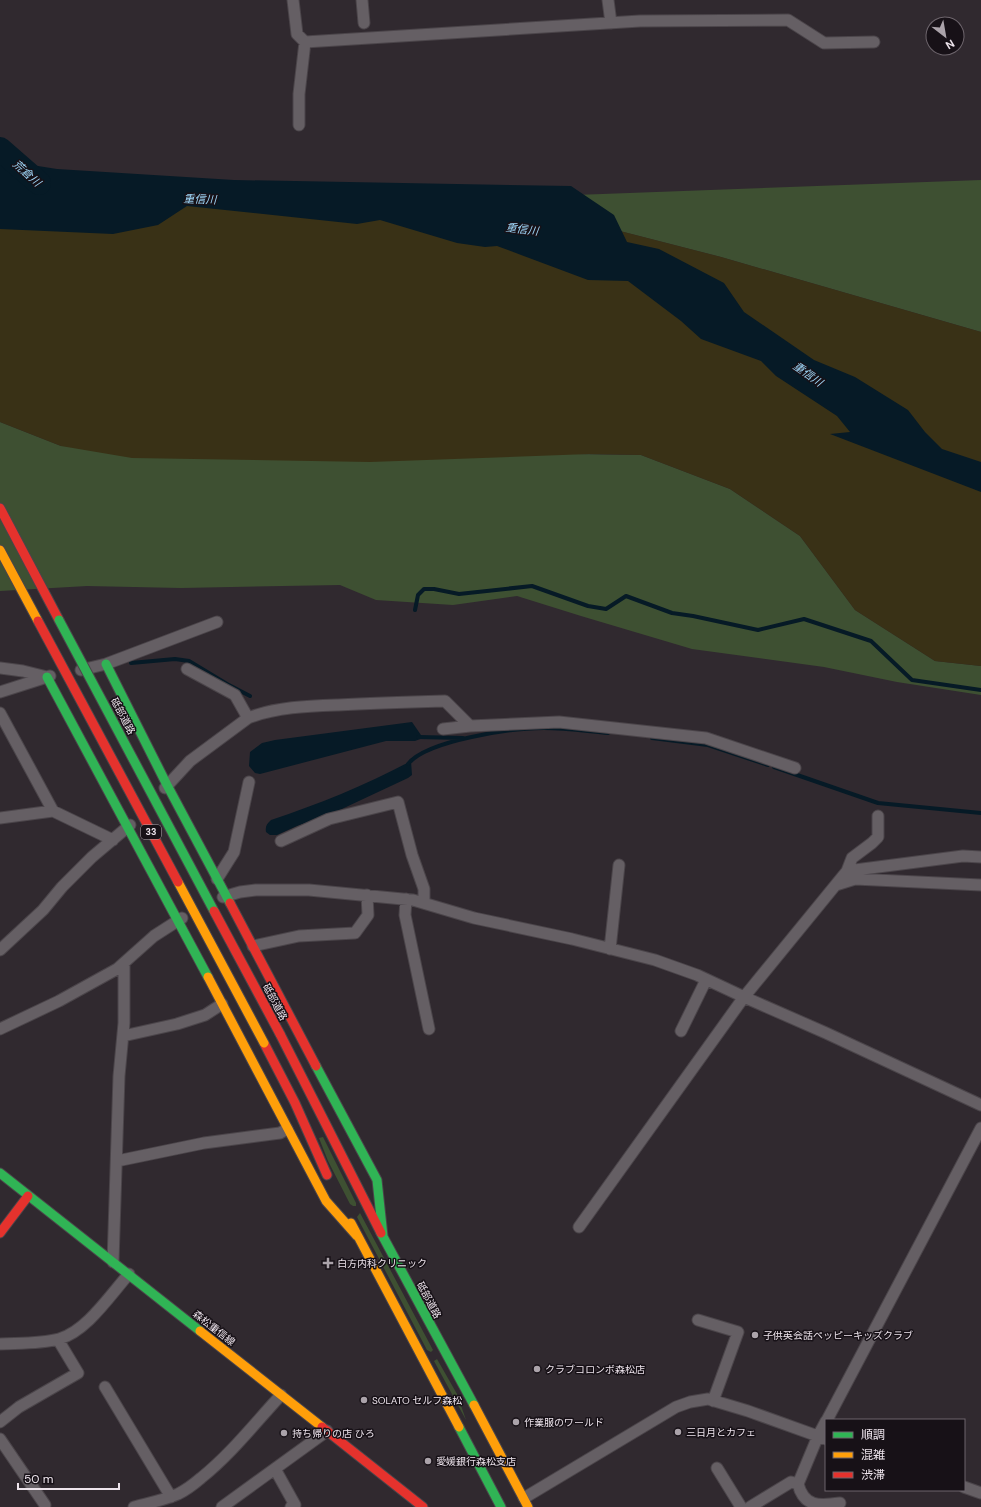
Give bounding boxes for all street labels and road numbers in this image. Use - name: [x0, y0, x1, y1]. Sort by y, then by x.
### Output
- street label: 砥部道路: [108, 695, 138, 737]
- road number: 33: [141, 825, 161, 839]
- street label: 砥部道路: [260, 981, 290, 1023]
- street label: 砥部道路: [414, 1279, 444, 1321]
- street label: 森松重信線: [190, 1307, 238, 1349]

